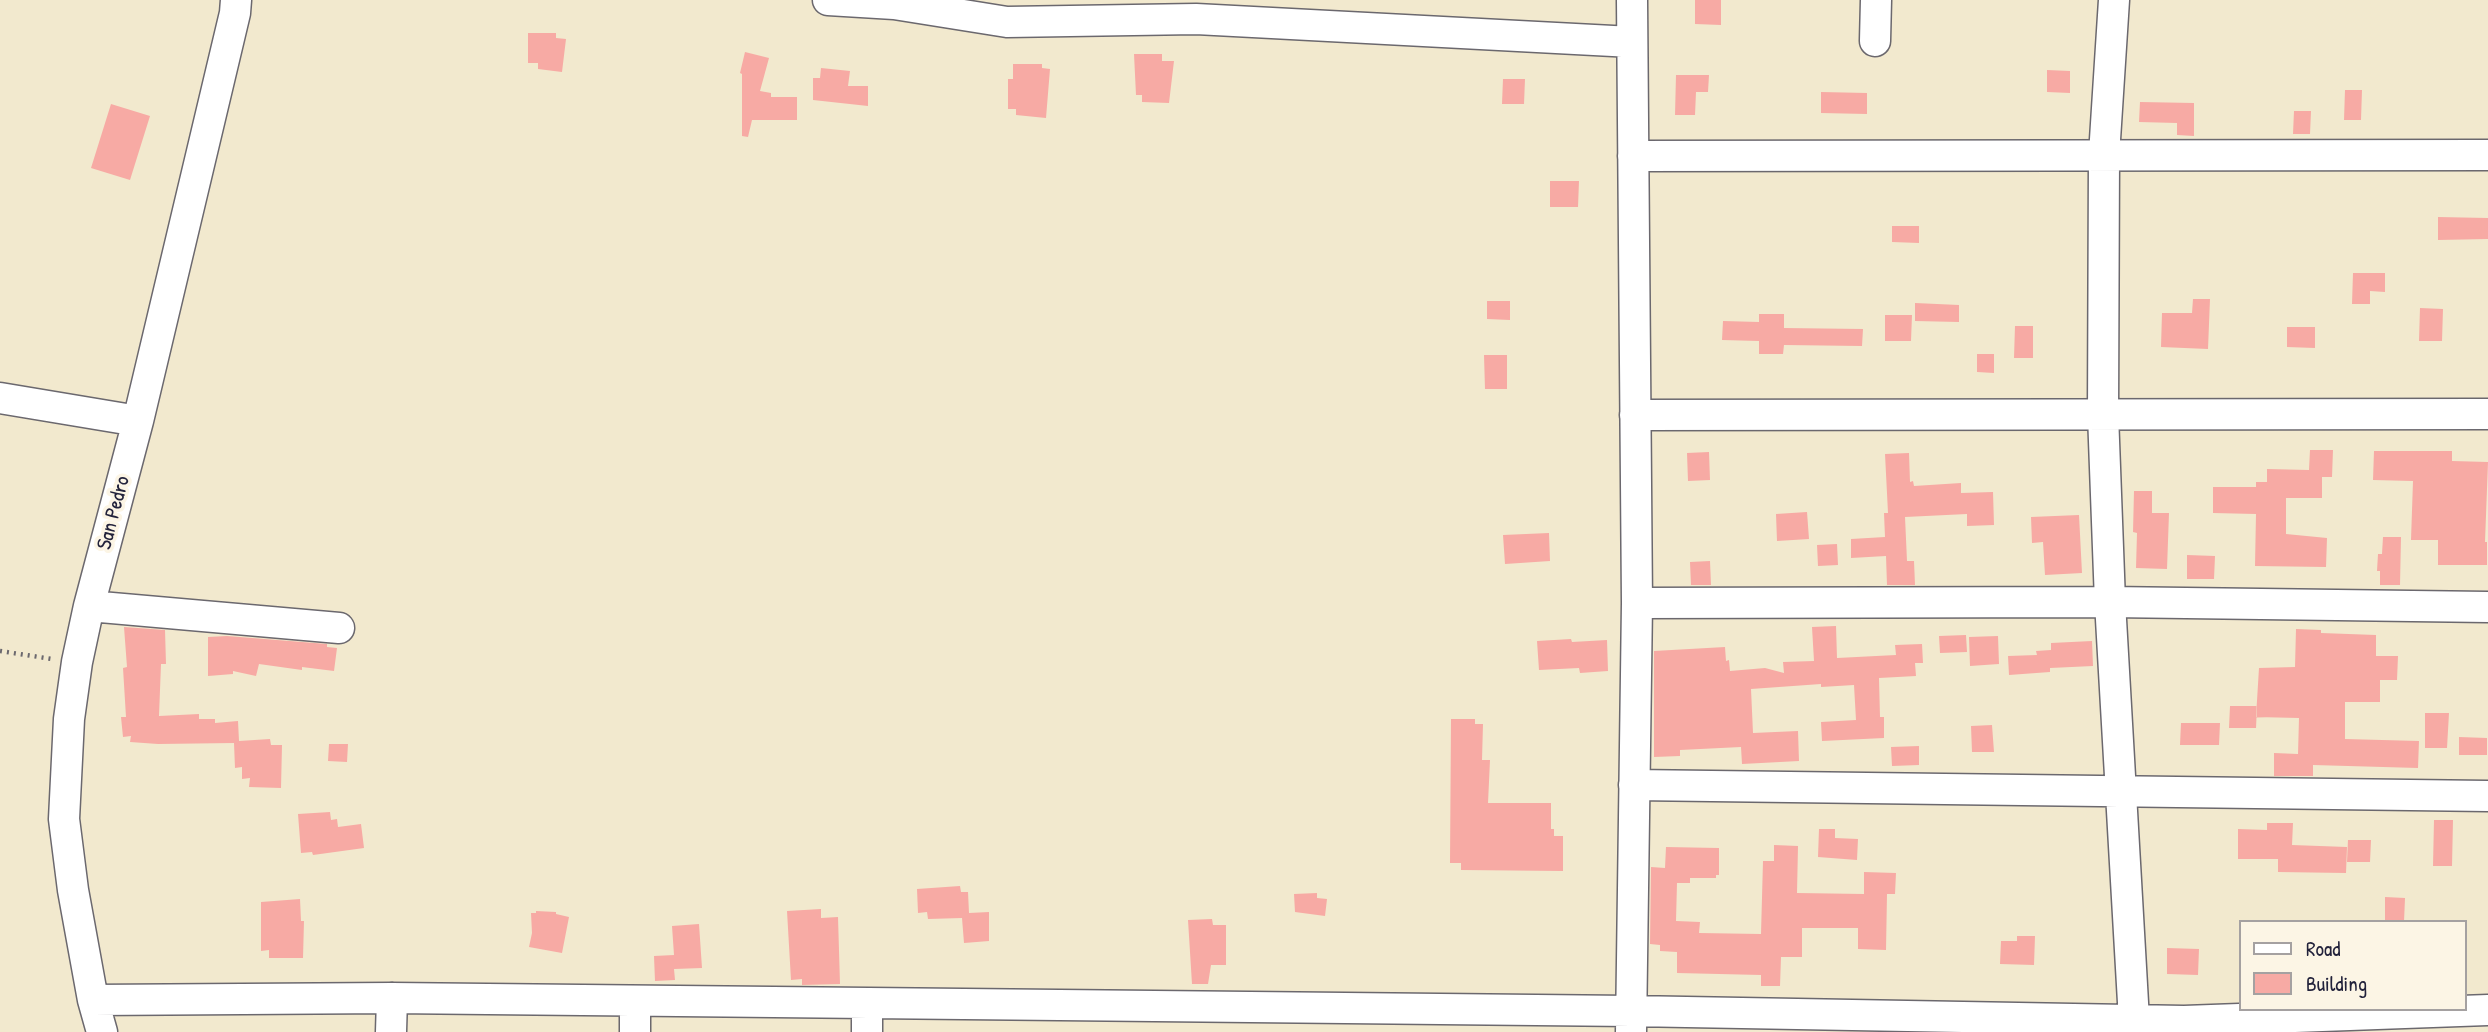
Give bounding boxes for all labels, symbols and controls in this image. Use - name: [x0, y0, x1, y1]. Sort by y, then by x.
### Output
- street label: San Pedro: [92, 473, 136, 553]
- legend: [2240, 920, 2467, 1011]
- text: Road: [2306, 934, 2340, 963]
- text: Building: [2306, 969, 2367, 998]

